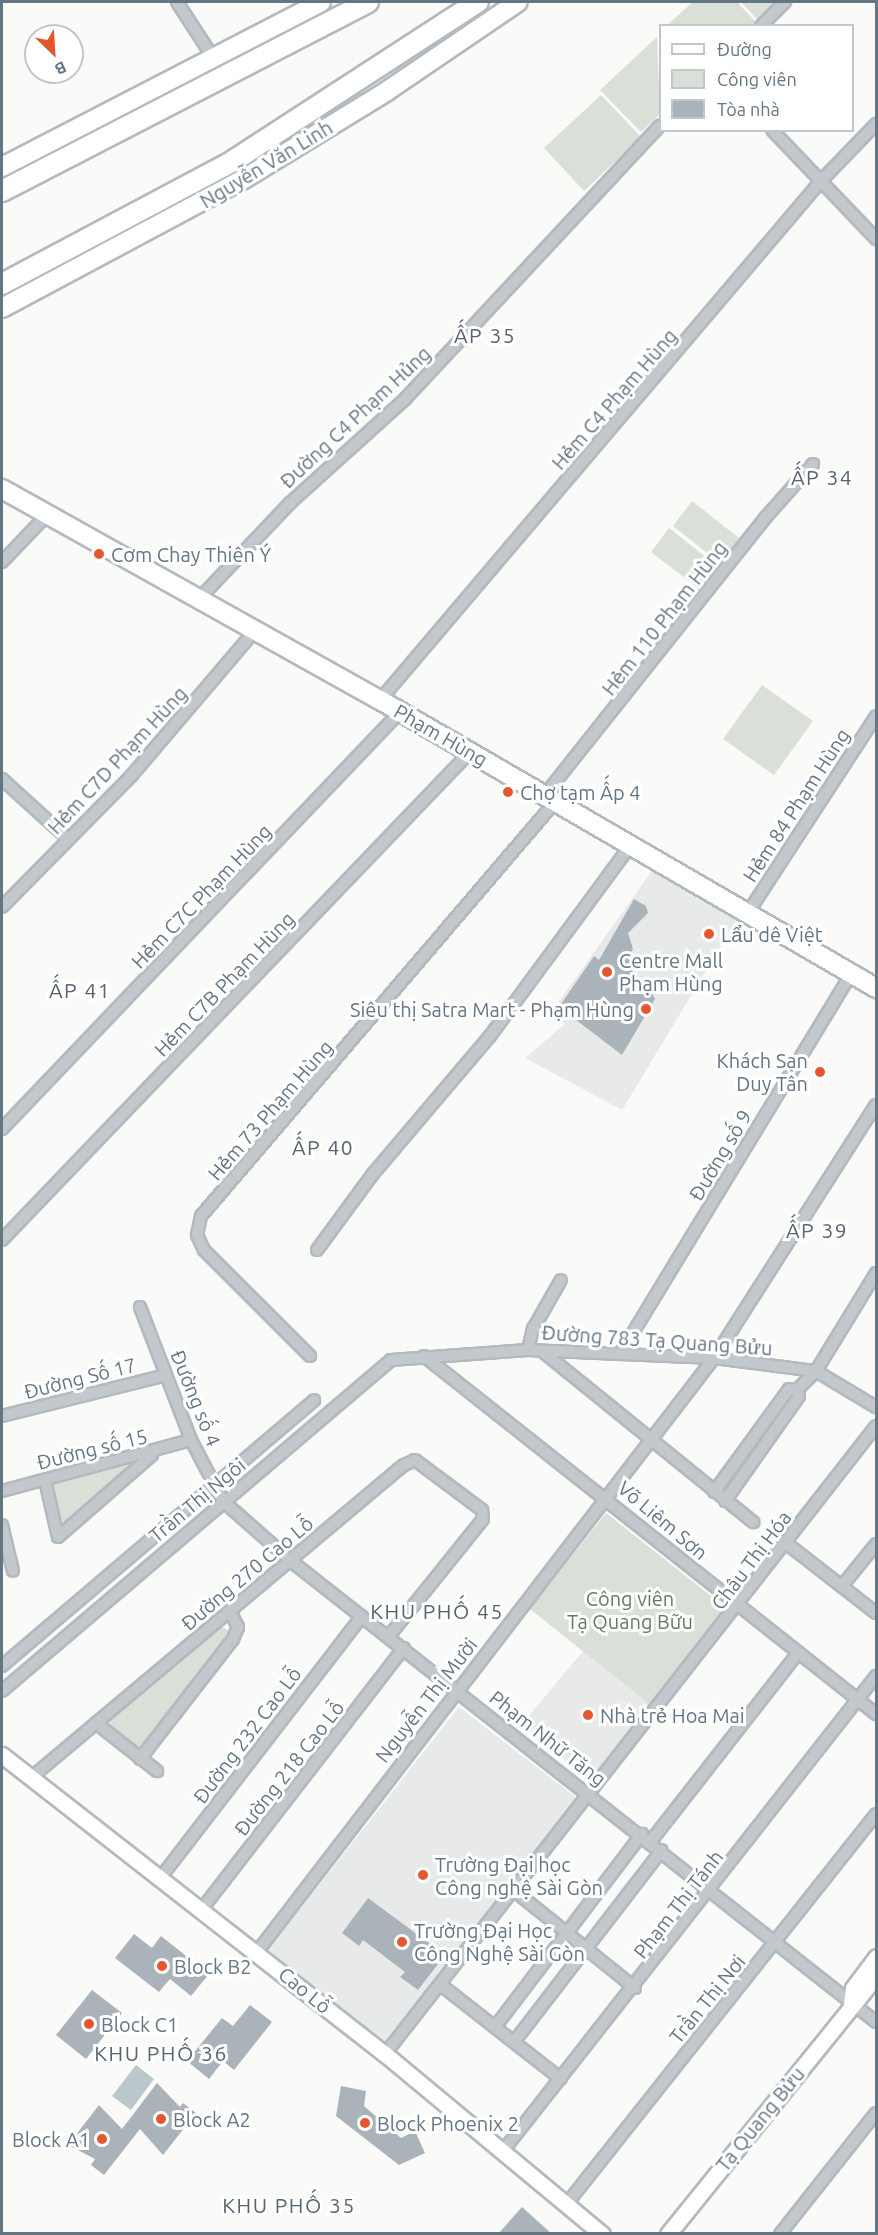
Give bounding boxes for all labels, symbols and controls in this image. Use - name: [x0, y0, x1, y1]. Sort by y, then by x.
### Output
- north arrow: [24, 24, 84, 84]
- legend: [659, 24, 854, 132]
- text: Đường: [717, 39, 772, 59]
- text: B: [52, 58, 69, 79]
- text: Công viên: [717, 69, 797, 89]
- text: Tòa nhà: [717, 99, 780, 119]
- street label: Nguyễn Văn Linh: [195, 115, 337, 213]
- district label: ẤP 35: [454, 322, 516, 348]
- street label: Hẻm C4 Phạm Hùng: [546, 324, 682, 474]
- street label: Đường C4 Phạm Hủng: [275, 341, 435, 493]
- district label: ẤP 34: [791, 464, 853, 490]
- street label: Hẻm 110 Phạm Hùng: [596, 536, 732, 700]
- place label: Cơm Chay Thiên Ý: [111, 542, 271, 566]
- marker: Cơm Chay Thiên Ý: [92, 547, 106, 561]
- street label: Hẻm C7D Phạm Hùng: [42, 681, 192, 839]
- street label: Phạm Hùng: [390, 699, 492, 771]
- street label: Hẻm 84 Phạm Hùng: [738, 724, 854, 886]
- place label: Chợ tạm Ấp 4: [520, 780, 641, 804]
- marker: Chợ tạm Ấp 4: [501, 785, 515, 799]
- street label: Hẻm C7C Phạm Hùng: [126, 819, 276, 973]
- street label: Hẻm C7B Phạm Hùng: [149, 907, 299, 1061]
- place label: Lẩu dê Việt: [721, 922, 823, 946]
- marker: Lẩu dê Việt: [702, 927, 716, 941]
- place label: Centre Mall Phạm Hùng: [619, 948, 723, 995]
- marker: Centre Mall Phạm Hùng: [600, 965, 614, 979]
- district label: ẤP 41: [49, 977, 111, 1003]
- place label: Siêu thị Satra Mart - Phạm Hùng: [350, 997, 634, 1021]
- marker: Siêu thị Satra Mart - Phạm Hùng: [639, 1002, 653, 1016]
- street label: Hẻm 73 Phạm Hùng: [203, 1035, 337, 1185]
- place label: Khách Sạn Duy Tân: [717, 1048, 808, 1095]
- marker: Khách Sạn Duy Tân: [813, 1065, 827, 1079]
- street label: Đường số 9: [684, 1105, 756, 1205]
- district label: ẤP 40: [292, 1134, 354, 1160]
- district label: ẤP 39: [786, 1217, 848, 1243]
- street label: Đường 783 Tạ Quang Bửu: [541, 1320, 773, 1360]
- street label: Đường số 4: [166, 1346, 226, 1450]
- street label: Đường Số 17: [21, 1352, 139, 1404]
- street label: Đường số 15: [34, 1424, 150, 1474]
- street label: Trần Thị Ngôi: [144, 1453, 250, 1547]
- street label: Võ Liêm Sơn: [613, 1475, 713, 1565]
- street label: Châu Thị Hóa: [706, 1506, 796, 1614]
- street label: Đường 270 Cao Lỗ: [176, 1511, 318, 1635]
- park label: Công viên Tạ Quang Bữu: [567, 1586, 693, 1633]
- district label: KHU PHỐ 45: [370, 1598, 504, 1624]
- street label: Nguyễn Thị Mười: [370, 1633, 482, 1767]
- street label: Đường 232 Cao Lỗ: [188, 1662, 306, 1808]
- street label: Phạm Nhữ Tăng: [485, 1685, 611, 1791]
- street label: Đường 218 Cao Lỗ: [229, 1696, 349, 1840]
- place label: Nhà trẻ Hoa Mai: [600, 1703, 745, 1727]
- marker: Nhà trẻ Hoa Mai: [581, 1708, 595, 1722]
- street label: Phạm Thị Tánh: [628, 1845, 728, 1963]
- place label: Trường Đại học Công nghệ Sài Gòn: [435, 1852, 603, 1899]
- marker: Trường Đại học Công nghệ Sài Gòn: [416, 1868, 430, 1882]
- place label: Trường Đại Học Công Nghệ Sài Gòn: [414, 1918, 585, 1965]
- marker: Trường Đại Học Công Nghệ Sài Gòn: [395, 1935, 409, 1949]
- street label: Trần Thị Nơi: [664, 1950, 750, 2048]
- place label: Block B2: [174, 1954, 252, 1978]
- marker: Block B2: [155, 1959, 169, 1973]
- street label: Cao Lỗ: [274, 1962, 336, 2018]
- place label: Block C1: [101, 2012, 178, 2036]
- marker: Block C1: [82, 2017, 96, 2031]
- district label: KHU PHỐ 36: [94, 2040, 228, 2066]
- street label: Tạ Quang Bửu: [711, 2062, 809, 2176]
- place label: Block A2: [173, 2107, 251, 2131]
- place label: Block Phoenix 2: [377, 2111, 519, 2135]
- marker: Block A2: [154, 2112, 168, 2126]
- marker: Block Phoenix 2: [358, 2116, 372, 2130]
- place label: Block A1: [12, 2127, 90, 2151]
- marker: Block A1: [95, 2132, 109, 2146]
- district label: KHU PHỐ 35: [222, 2192, 356, 2218]

